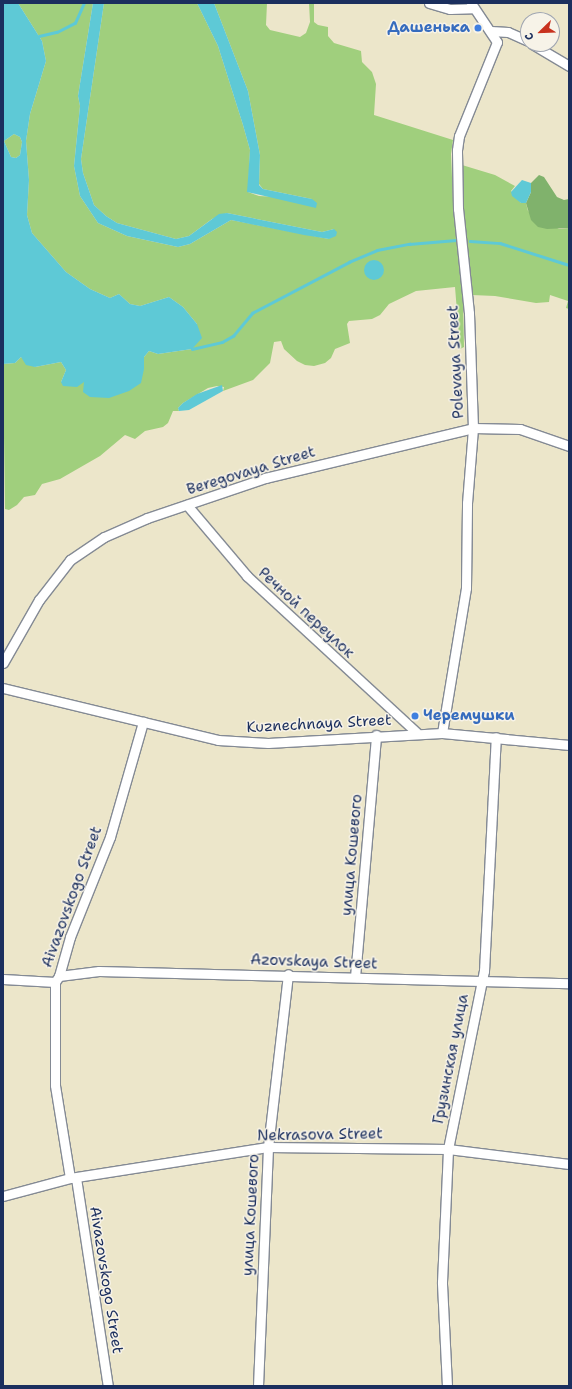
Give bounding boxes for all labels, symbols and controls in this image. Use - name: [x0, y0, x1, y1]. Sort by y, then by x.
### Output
- north arrow: [520, 12, 560, 52]
- place label: Дашенька: [387, 19, 470, 37]
- marker: Дашенька: [473, 23, 483, 33]
- text: С: [521, 30, 538, 43]
- street label: Polevaya Street: [444, 305, 468, 419]
- street label: Beregovaya Street: [185, 443, 317, 499]
- street label: Речной переулок: [254, 564, 358, 662]
- place label: Черемушки: [423, 707, 515, 725]
- street label: Kuznechnaya Street: [246, 711, 392, 737]
- marker: Черемушки: [410, 711, 420, 721]
- street label: улица Кошевого: [338, 793, 366, 917]
- street label: Aivazovskogo Street: [38, 824, 106, 970]
- street label: Azovskaya Street: [250, 951, 378, 973]
- street label: Грузинская улица: [430, 992, 472, 1126]
- street label: Nekrasova Street: [257, 1125, 383, 1145]
- street label: улица Кошевого: [239, 1154, 263, 1276]
- street label: Aivazovskogo Street: [85, 1205, 127, 1355]

